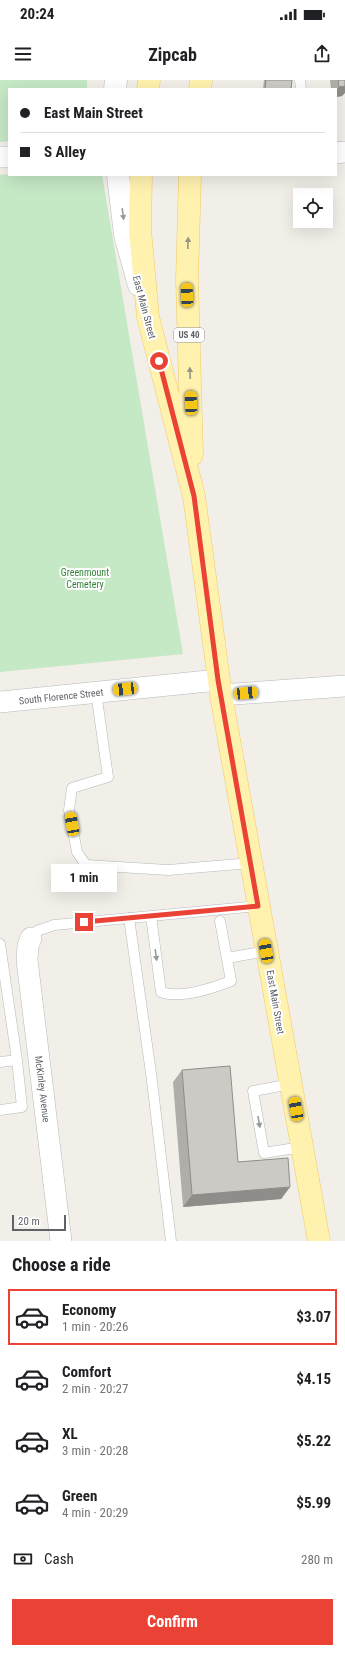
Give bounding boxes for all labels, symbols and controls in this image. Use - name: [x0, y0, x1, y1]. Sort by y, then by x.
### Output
- text: 20:24: [20, 5, 54, 23]
- icon: menu: [12, 43, 34, 65]
- icon: share: [311, 43, 333, 65]
- text: Zipcab: [148, 44, 197, 65]
- text: East Main Street: [44, 104, 143, 122]
- text: S Alley: [44, 143, 86, 161]
- map controls: [293, 188, 333, 228]
- button: locate: [293, 188, 333, 228]
- one-way arrow: [120, 208, 126, 220]
- one-way arrow: [185, 236, 191, 249]
- street label: East Main Street: [131, 274, 158, 340]
- car: [181, 283, 193, 307]
- road number: US 40: [174, 328, 204, 342]
- route start: [150, 352, 168, 370]
- one-way arrow: [187, 366, 193, 379]
- car: [185, 391, 197, 415]
- park label: Greenmount Cemetery: [61, 567, 109, 590]
- car: [112, 682, 138, 696]
- car: [234, 686, 258, 700]
- street label: South Florence Street: [18, 687, 104, 706]
- car: [64, 811, 80, 837]
- callout: 1 min: [51, 864, 117, 892]
- text: 1 min: [70, 870, 98, 885]
- route end: [75, 913, 93, 931]
- car: [258, 938, 274, 964]
- one-way arrow: [153, 949, 159, 961]
- street label: East Main Street: [264, 969, 287, 1035]
- street label: McKinley Avenue: [33, 1055, 52, 1123]
- car: [288, 1096, 304, 1122]
- one-way arrow: [256, 1116, 262, 1129]
- scale bar: [12, 1213, 66, 1232]
- text: 20 m: [18, 1215, 40, 1228]
- text: Choose a ride: [12, 1254, 111, 1275]
- icon: car: [14, 1299, 50, 1335]
- text: Economy: [62, 1301, 116, 1319]
- text: $3.07: [296, 1308, 331, 1326]
- text: 1 min · 20:26: [62, 1319, 128, 1334]
- icon: car: [14, 1361, 50, 1397]
- text: Comfort: [62, 1363, 111, 1381]
- text: $4.15: [296, 1370, 331, 1388]
- text: 2 min · 20:27: [62, 1381, 128, 1396]
- icon: car: [14, 1423, 50, 1459]
- text: XL: [62, 1425, 78, 1443]
- text: $5.22: [296, 1432, 331, 1450]
- text: 3 min · 20:28: [62, 1443, 128, 1458]
- icon: car: [14, 1485, 50, 1521]
- text: Green: [62, 1487, 97, 1505]
- text: $5.99: [296, 1494, 331, 1512]
- text: 4 min · 20:29: [62, 1505, 128, 1520]
- icon: cash: [12, 1548, 34, 1570]
- text: Cash: [44, 1550, 74, 1568]
- text: 280 m: [301, 1552, 333, 1567]
- button: Confirm: [12, 1599, 333, 1645]

